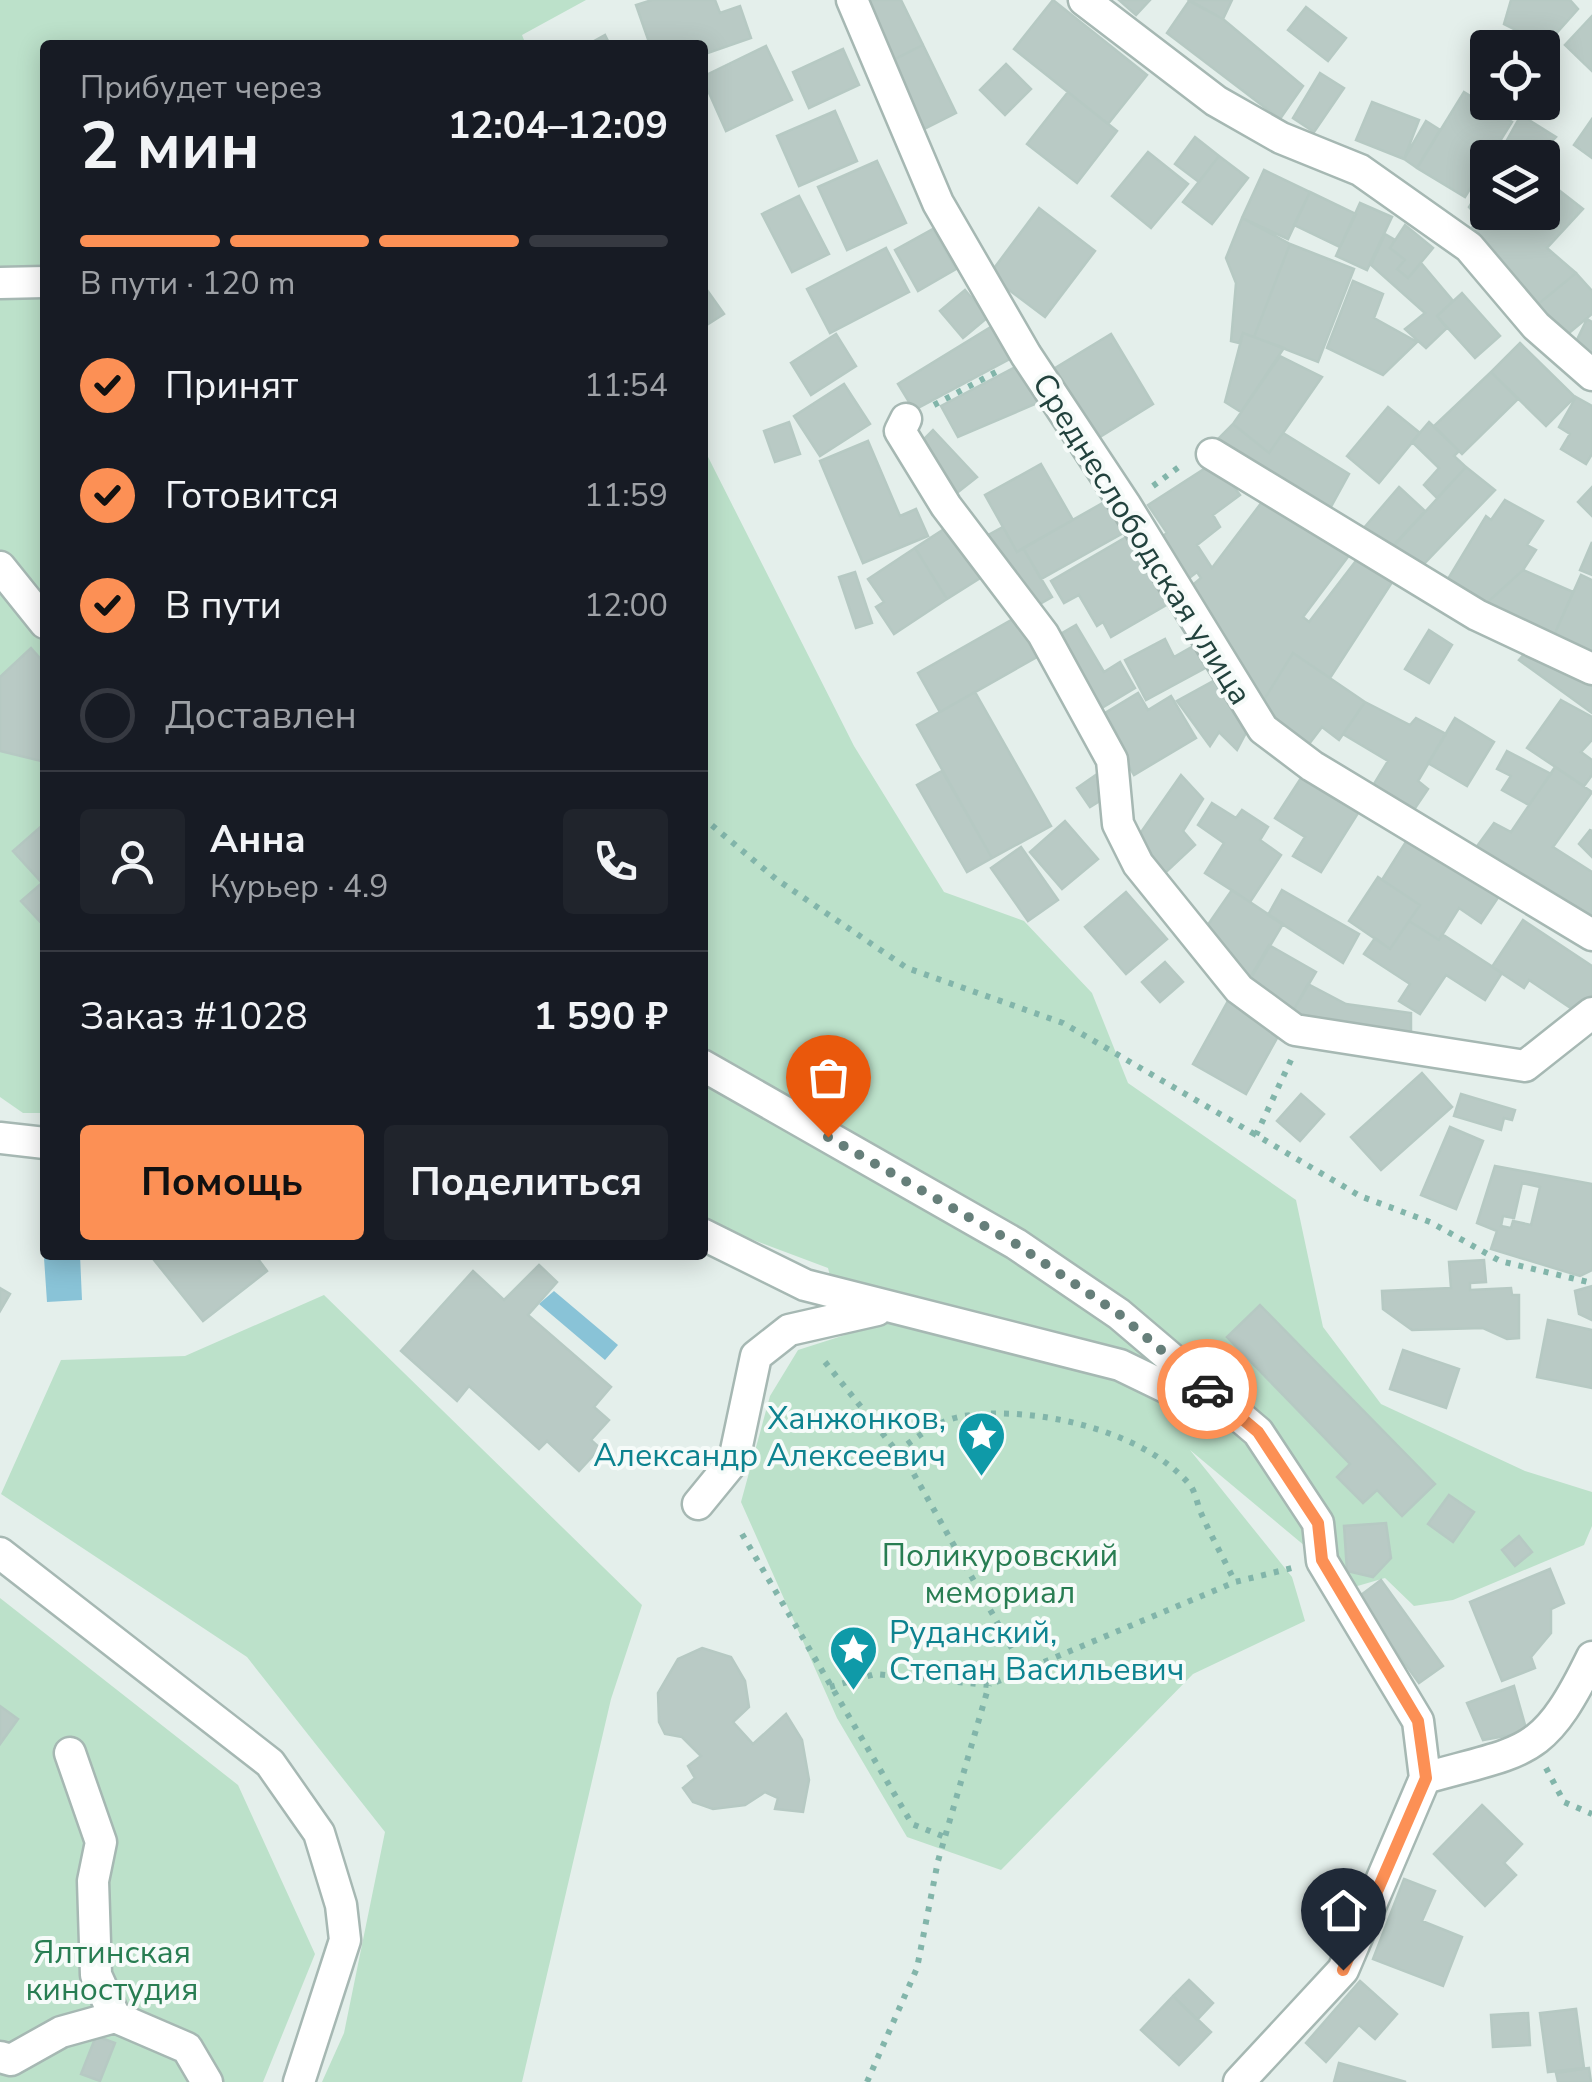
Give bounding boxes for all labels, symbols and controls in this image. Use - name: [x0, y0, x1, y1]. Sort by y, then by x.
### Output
- map controls: [1470, 30, 1560, 230]
- button: locate: [1470, 30, 1560, 120]
- text: Прибудет через: [80, 66, 322, 109]
- text: 12:04–12:09: [448, 100, 668, 151]
- text: 2 мин: [80, 102, 260, 191]
- button: layers: [1470, 140, 1560, 230]
- text: В пути · 120 m: [80, 262, 295, 305]
- icon: check: [80, 358, 135, 413]
- text: Принят: [165, 360, 298, 411]
- text: 11:54: [584, 364, 668, 407]
- street label: Среднеслободская улица: [1022, 365, 1262, 713]
- icon: check: [80, 468, 135, 523]
- text: Готовится: [165, 470, 339, 521]
- text: 11:59: [584, 474, 668, 517]
- icon: check: [80, 578, 135, 633]
- text: В пути: [165, 580, 282, 631]
- text: 12:00: [584, 584, 668, 627]
- text: Доставлен: [165, 690, 357, 741]
- button: person: [80, 809, 185, 914]
- button: phone: [563, 809, 668, 914]
- text: Анна: [210, 814, 306, 865]
- text: Курьер · 4.9: [210, 865, 388, 908]
- text: Заказ #1028: [80, 991, 308, 1042]
- text: 1 590 ₽: [533, 991, 668, 1042]
- pin: [786, 1035, 871, 1138]
- icon: bag: [801, 1050, 856, 1105]
- button: Помощь: [80, 1125, 364, 1240]
- button: Поделиться: [384, 1125, 668, 1240]
- courier: [1157, 1339, 1257, 1439]
- icon: car: [1180, 1362, 1235, 1417]
- place label: Ханжонков, Александр Алексеевич: [593, 1397, 946, 1477]
- place icon: Ханжонков, Александр Алексеевич: [955, 1410, 1007, 1478]
- park label: Поликуровский мемориал: [882, 1534, 1118, 1614]
- place label: Руданский, Степан Васильевич: [889, 1611, 1184, 1691]
- place icon: Руданский, Степан Васильевич: [828, 1624, 880, 1692]
- pin: [1301, 1868, 1386, 1971]
- icon: home: [1316, 1883, 1371, 1938]
- park label: Ялтинская киностудия: [25, 1931, 199, 2011]

